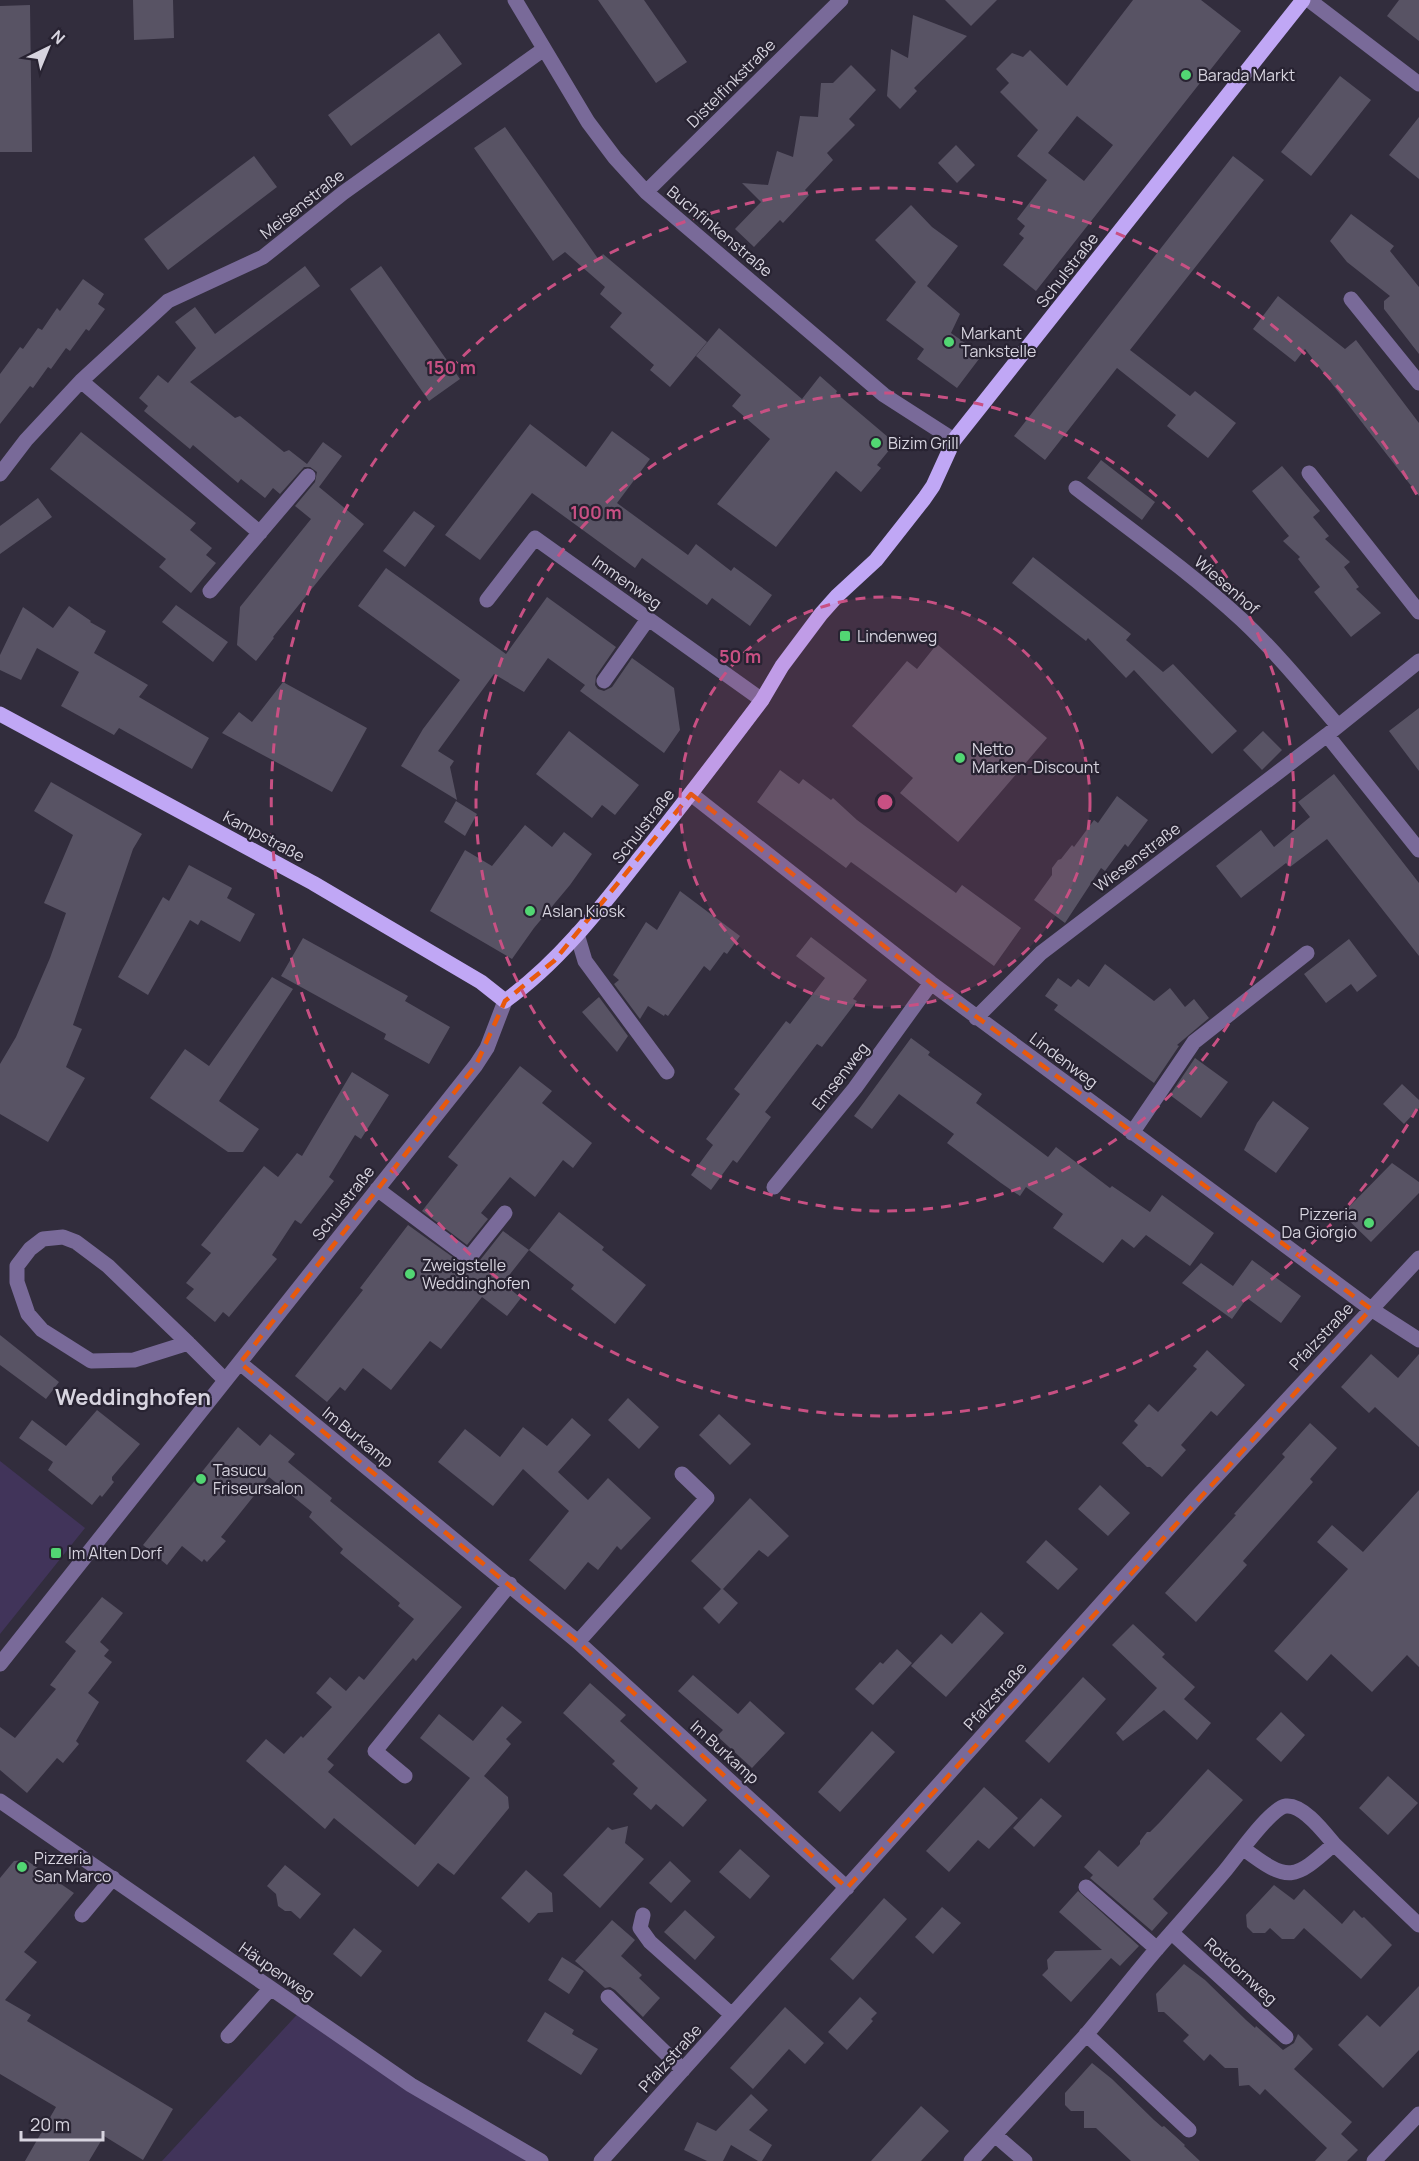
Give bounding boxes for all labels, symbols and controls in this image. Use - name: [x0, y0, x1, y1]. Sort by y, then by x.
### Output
- north arrow: [18, 18, 78, 78]
- text: N: [47, 25, 70, 49]
- street label: Distelfinkstraße: [682, 34, 780, 132]
- place label: Barada Markt: [1198, 64, 1295, 86]
- marker: Barada Markt: [1179, 68, 1193, 82]
- street label: Meisenstraße: [255, 164, 349, 244]
- street label: Buchfinkenstraße: [663, 180, 777, 282]
- street label: Schulstraße: [1031, 228, 1103, 312]
- place label: Markant Tankstelle: [961, 322, 1036, 362]
- marker: Markant Tankstelle: [942, 335, 956, 349]
- text: 150 m: [426, 355, 476, 379]
- place label: Bizim Grill: [888, 432, 959, 454]
- marker: Bizim Grill: [869, 436, 883, 450]
- text: 100 m: [570, 500, 622, 524]
- street label: Immenweg: [588, 550, 666, 614]
- street label: Wiesenhof: [1190, 551, 1264, 620]
- place label: Lindenweg: [857, 625, 937, 647]
- marker: Lindenweg: [838, 629, 852, 643]
- text: 50 m: [719, 644, 761, 668]
- place label: Netto Marken-Discount: [972, 738, 1100, 778]
- marker: Netto Marken-Discount: [953, 751, 967, 765]
- street label: Schulstraße: [607, 784, 679, 868]
- centre of rings: [875, 792, 895, 812]
- street label: Kampstraße: [219, 805, 309, 867]
- street label: Wiesenstraße: [1089, 817, 1185, 897]
- place label: Aslan Kiosk: [542, 900, 626, 922]
- marker: Aslan Kiosk: [523, 904, 537, 918]
- street label: Lindenweg: [1025, 1027, 1103, 1093]
- street label: Emsenweg: [807, 1038, 873, 1114]
- street label: Schulstraße: [307, 1161, 379, 1245]
- place label: Pizzeria Da Giorgio: [1282, 1203, 1357, 1243]
- marker: Pizzeria Da Giorgio: [1362, 1216, 1376, 1230]
- place label: Zweigstelle Weddinghofen: [422, 1254, 530, 1294]
- marker: Zweigstelle Weddinghofen: [403, 1267, 417, 1281]
- street label: Pfalzstraße: [1284, 1297, 1358, 1375]
- district label: Weddinghofen: [55, 1382, 211, 1412]
- street label: Im Burkamp: [318, 1402, 398, 1472]
- place label: Tasucu Friseursalon: [213, 1459, 303, 1499]
- marker: Tasucu Friseursalon: [194, 1472, 208, 1486]
- place label: Im Alten Dorf: [68, 1542, 162, 1564]
- marker: Im Alten Dorf: [49, 1546, 63, 1560]
- street label: Pfalzstraße: [958, 1657, 1032, 1735]
- street label: Im Burkamp: [686, 1715, 764, 1789]
- place label: Pizzeria San Marco: [34, 1847, 111, 1887]
- marker: Pizzeria San Marco: [15, 1860, 29, 1874]
- street label: Rotdornweg: [1200, 1933, 1282, 2009]
- street label: Häupenweg: [235, 1937, 319, 2005]
- street label: Pfalzstraße: [633, 2019, 707, 2097]
- scale bar: [21, 2104, 104, 2142]
- text: 20 m: [30, 2112, 70, 2136]

